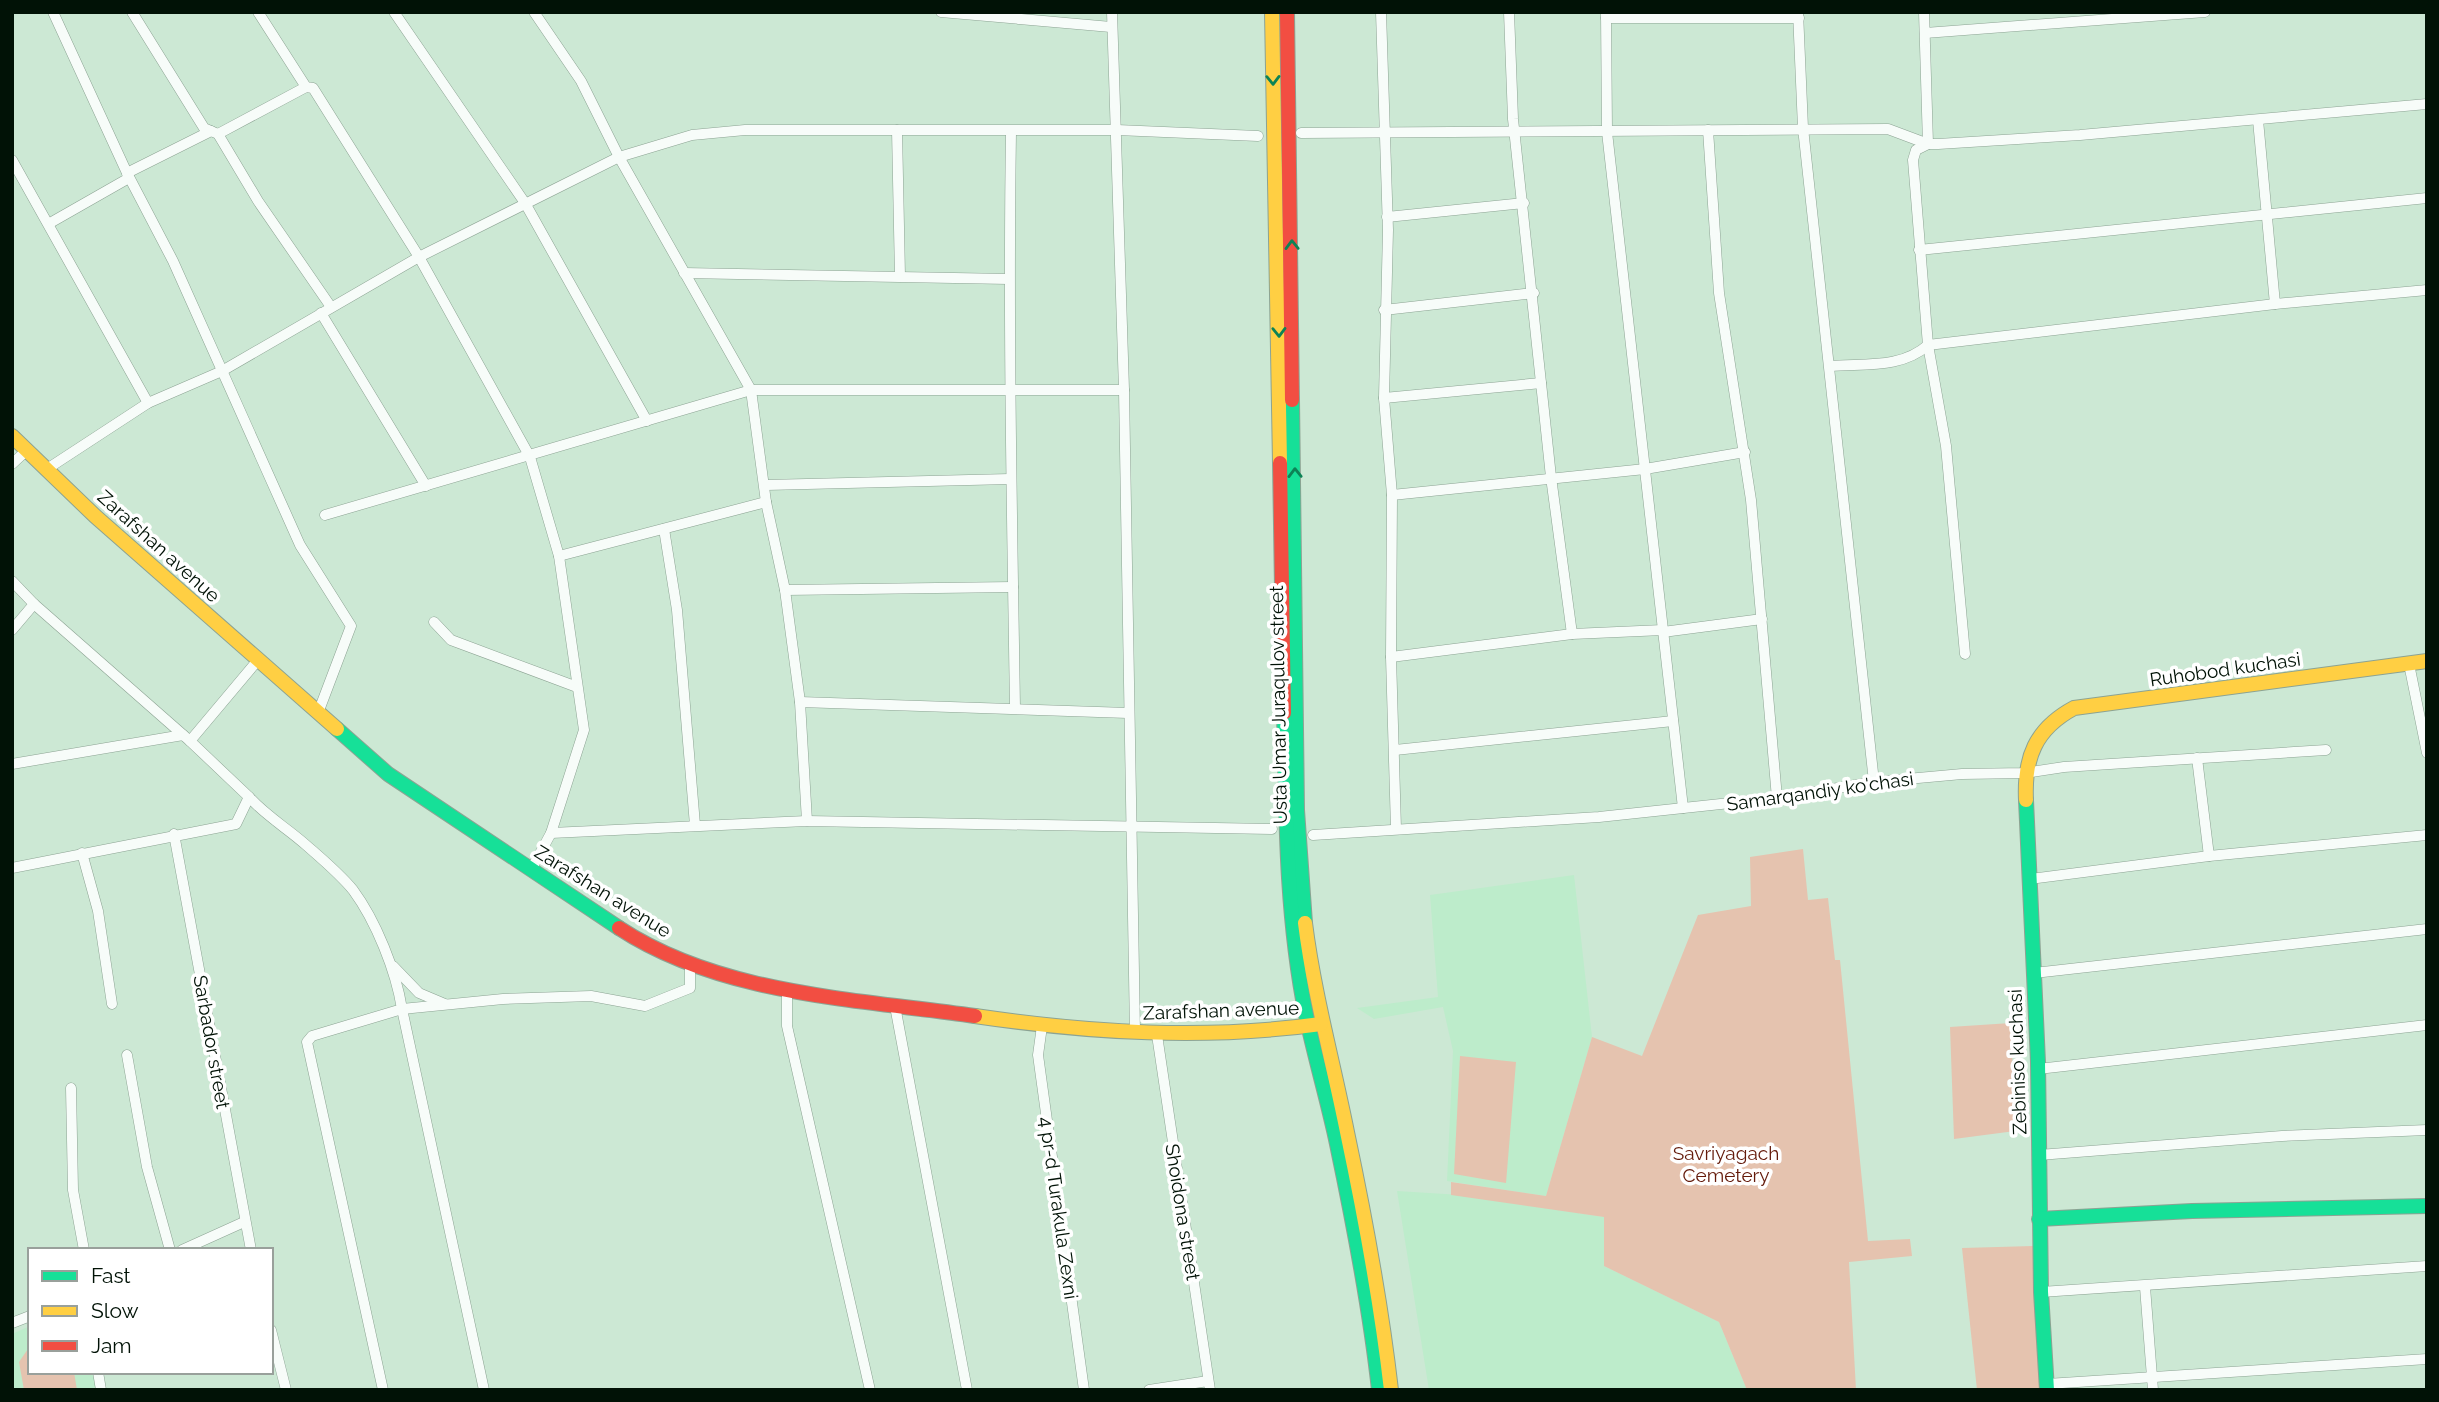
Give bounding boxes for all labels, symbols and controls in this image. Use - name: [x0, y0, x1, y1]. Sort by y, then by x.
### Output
- one-way arrow: [1266, 75, 1281, 86]
- one-way arrow: [1284, 239, 1299, 250]
- one-way arrow: [1271, 328, 1287, 338]
- one-way arrow: [1287, 467, 1302, 478]
- street label: Zarafshan avenue: [93, 485, 225, 607]
- street label: Usta Umar Juraqulov street: [1265, 585, 1291, 825]
- street label: Ruhobod kuchasi: [2148, 648, 2302, 690]
- street label: Samarqandiy ko'chasi: [1725, 767, 1915, 815]
- street label: Zarafshan avenue: [531, 840, 675, 942]
- street label: Sarbador street: [189, 973, 235, 1111]
- street label: Zebiniso kuchasi: [2003, 989, 2031, 1135]
- street label: Zarafshan avenue: [1142, 996, 1300, 1024]
- street label: 4 pr-d Turakula Zexni: [1035, 1115, 1083, 1301]
- street label: Shoidona street: [1161, 1142, 1205, 1282]
- park label: Savriyagach Cemetery: [1673, 1142, 1779, 1186]
- legend: [28, 1248, 273, 1374]
- text: Fast: [91, 1263, 131, 1288]
- text: Slow: [91, 1298, 139, 1323]
- text: Jam: [91, 1333, 132, 1358]

